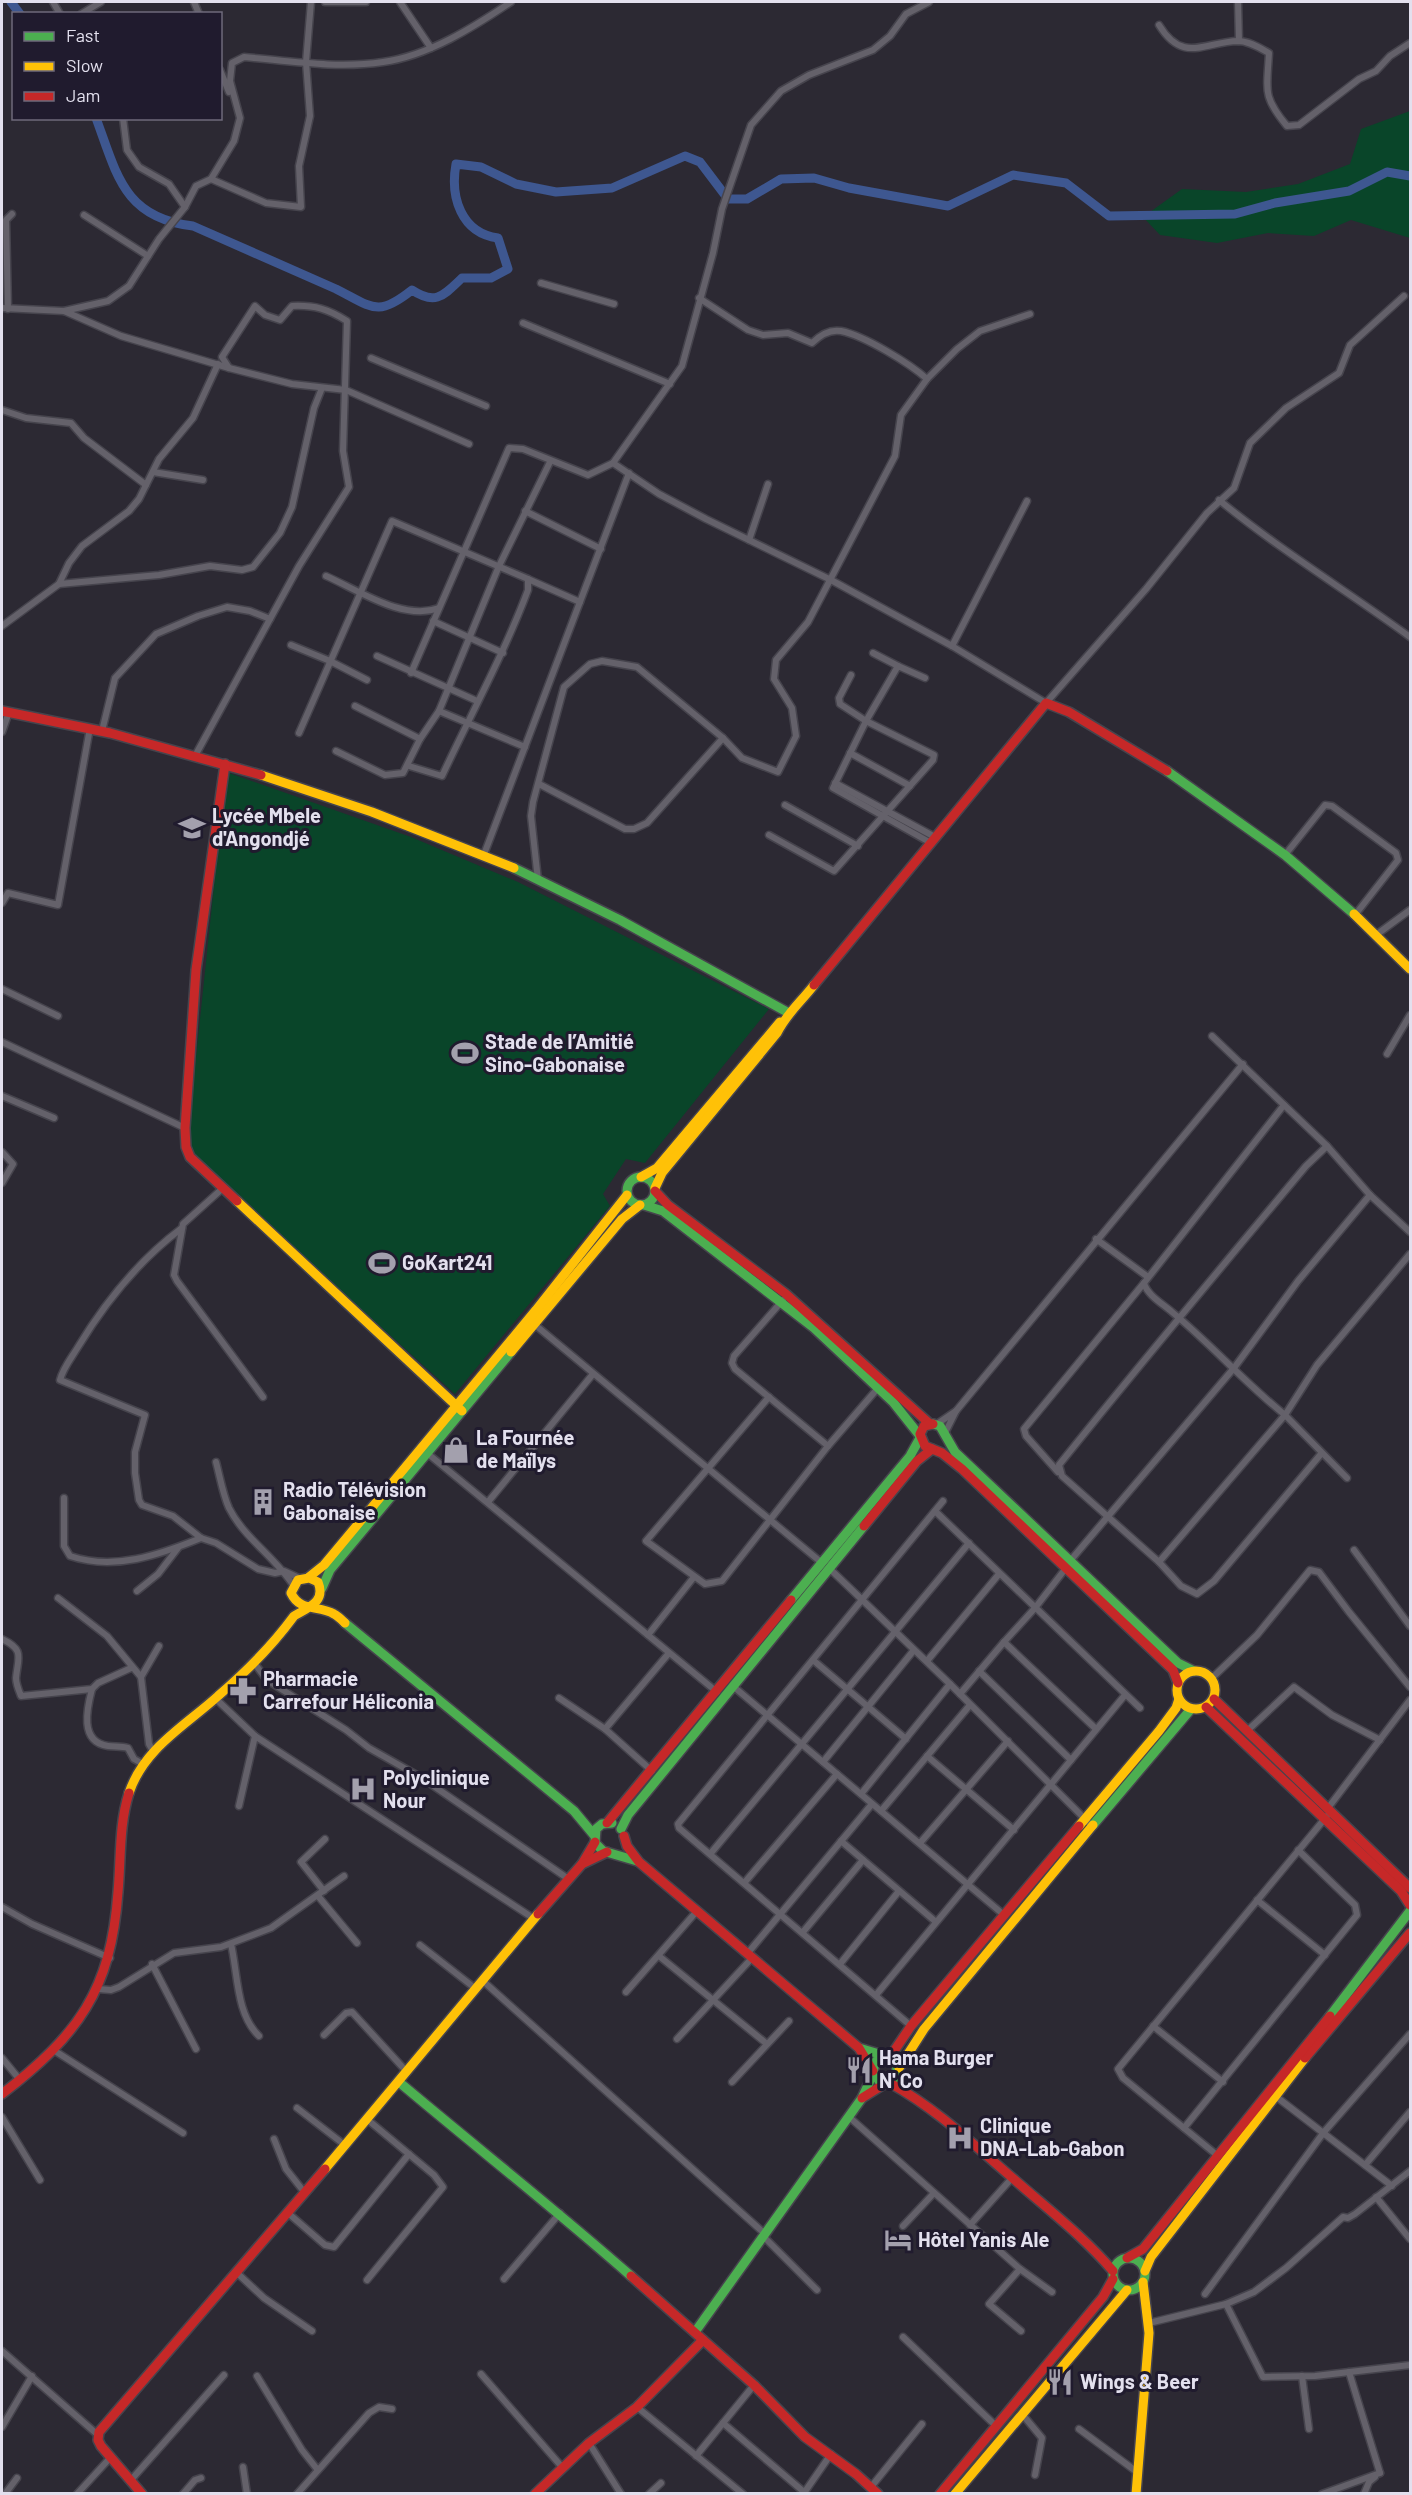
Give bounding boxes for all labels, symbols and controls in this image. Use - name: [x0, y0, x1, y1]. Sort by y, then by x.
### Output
- legend: [12, 12, 222, 120]
- text: Fast: [66, 24, 100, 46]
- text: Slow: [66, 54, 103, 76]
- text: Jam: [66, 84, 100, 106]
- place label: Lycée Mbele d'Angondjé: [212, 803, 321, 850]
- school or university icon: Lycée Mbele d'Angondjé: [177, 813, 207, 843]
- place label: Stade de l’Amitié Sino-Gabonaise: [485, 1029, 634, 1076]
- sports icon: Stade de l’Amitié Sino-Gabonaise: [450, 1038, 480, 1068]
- sports icon: GoKart241: [367, 1248, 397, 1278]
- place label: GoKart241: [402, 1250, 492, 1274]
- place label: La Fournée de Maïlys: [476, 1425, 574, 1472]
- shop icon: La Fournée de Maïlys: [441, 1435, 471, 1465]
- place label: Radio Télévision Gabonaise: [283, 1477, 426, 1524]
- building icon: Radio Télévision Gabonaise: [248, 1487, 278, 1517]
- place label: Pharmacie Carrefour Héliconia: [263, 1666, 434, 1713]
- pharmacy icon: Pharmacie Carrefour Héliconia: [228, 1676, 258, 1706]
- place label: Polyclinique Nour: [383, 1765, 490, 1812]
- hospital icon: Polyclinique Nour: [348, 1774, 378, 1804]
- place label: Hama Burger N' Co: [879, 2045, 994, 2092]
- restaurant icon: Hama Burger N' Co: [844, 2055, 874, 2085]
- place label: Clinique DNA-Lab-Gabon: [980, 2113, 1124, 2160]
- hospital icon: Clinique DNA-Lab-Gabon: [945, 2123, 975, 2153]
- hotel icon: Hôtel Yanis Ale: [883, 2225, 913, 2255]
- place label: Hôtel Yanis Ale: [918, 2227, 1049, 2251]
- restaurant icon: Wings & Beer: [1045, 2367, 1075, 2397]
- place label: Wings & Beer: [1080, 2369, 1199, 2393]

